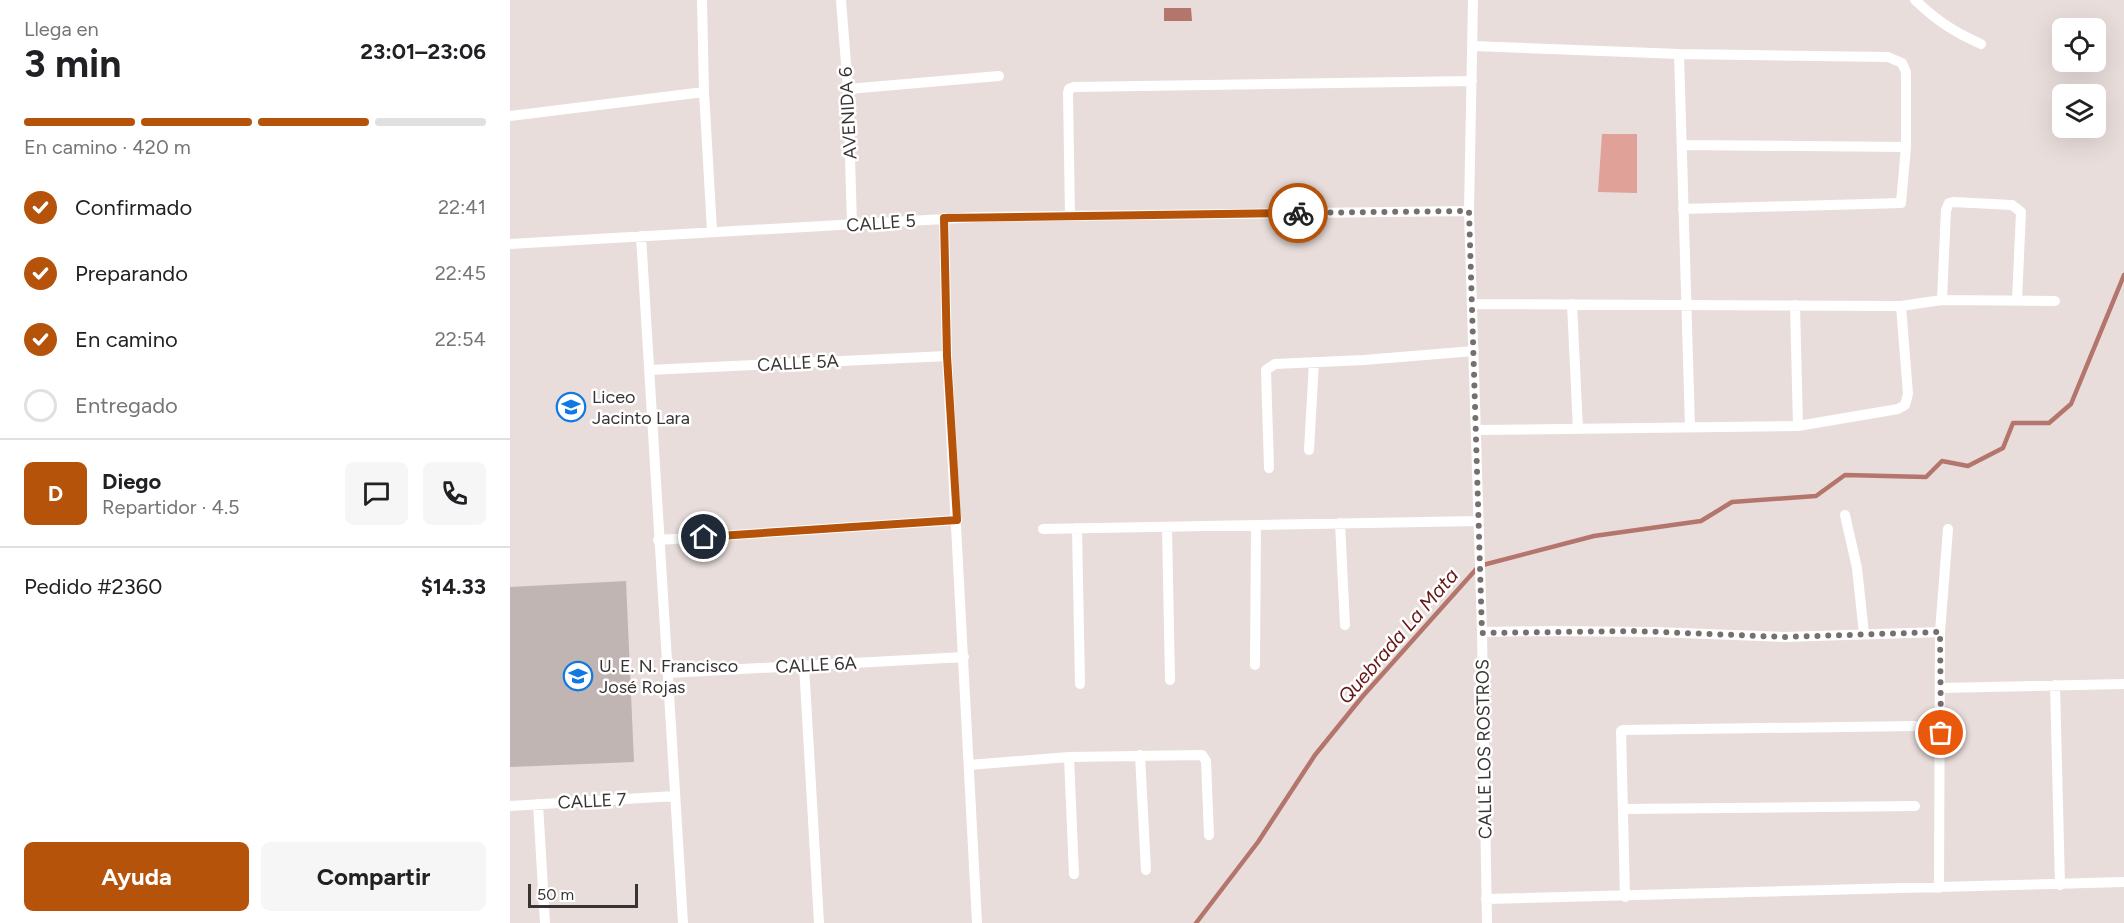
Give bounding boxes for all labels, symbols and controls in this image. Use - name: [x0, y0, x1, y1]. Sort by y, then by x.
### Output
- text: Llega en: [24, 17, 99, 41]
- map controls: [2052, 18, 2106, 138]
- button: locate: [2052, 18, 2106, 72]
- text: 23:01–23:06: [360, 38, 486, 65]
- text: 3 min: [24, 40, 121, 87]
- street label: AVENIDA 6: [835, 66, 861, 160]
- button: layers: [2052, 84, 2106, 138]
- text: En camino · 420 m: [24, 135, 191, 159]
- courier: [1268, 183, 1328, 243]
- icon: check: [24, 191, 57, 224]
- text: Confirmado: [75, 194, 192, 221]
- text: 22:41: [438, 195, 486, 219]
- icon: bike: [1282, 197, 1315, 230]
- street label: CALLE 5: [846, 210, 916, 236]
- icon: check: [24, 257, 57, 290]
- text: Preparando: [75, 260, 188, 287]
- text: 22:45: [435, 261, 486, 285]
- icon: check: [24, 323, 57, 356]
- text: En camino: [75, 326, 178, 353]
- text: 22:54: [435, 327, 486, 351]
- street label: CALLE 5A: [757, 350, 839, 376]
- place label: Liceo Jacinto Lara: [592, 386, 690, 429]
- school or university icon: Liceo Jacinto Lara: [555, 391, 587, 423]
- text: Entregado: [75, 392, 178, 419]
- button: chat: [345, 462, 408, 525]
- button: phone: [423, 462, 486, 525]
- text: Diego: [102, 468, 161, 495]
- text: D: [48, 480, 63, 507]
- text: Repartidor · 4.5: [102, 495, 240, 519]
- pin: [678, 511, 729, 562]
- icon: home: [687, 520, 720, 553]
- water label: Quebrada La Mata: [1333, 563, 1464, 709]
- text: Pedido #2360: [24, 573, 162, 600]
- text: $14.33: [421, 573, 486, 600]
- street label: CALLE 6A: [775, 652, 857, 678]
- place label: U. E. N. Francisco José Rojas: [599, 655, 738, 698]
- street label: CALLE LOS ROSTROS: [1471, 659, 1497, 839]
- school or university icon: U. E. N. Francisco José Rojas: [562, 660, 594, 692]
- pin: [1915, 707, 1966, 758]
- icon: bag: [1924, 716, 1957, 749]
- street label: CALLE 7: [557, 788, 627, 814]
- button: Ayuda: [24, 842, 249, 911]
- button: Compartir: [261, 842, 486, 911]
- scale bar: [528, 881, 638, 908]
- text: 50 m: [537, 885, 574, 904]

